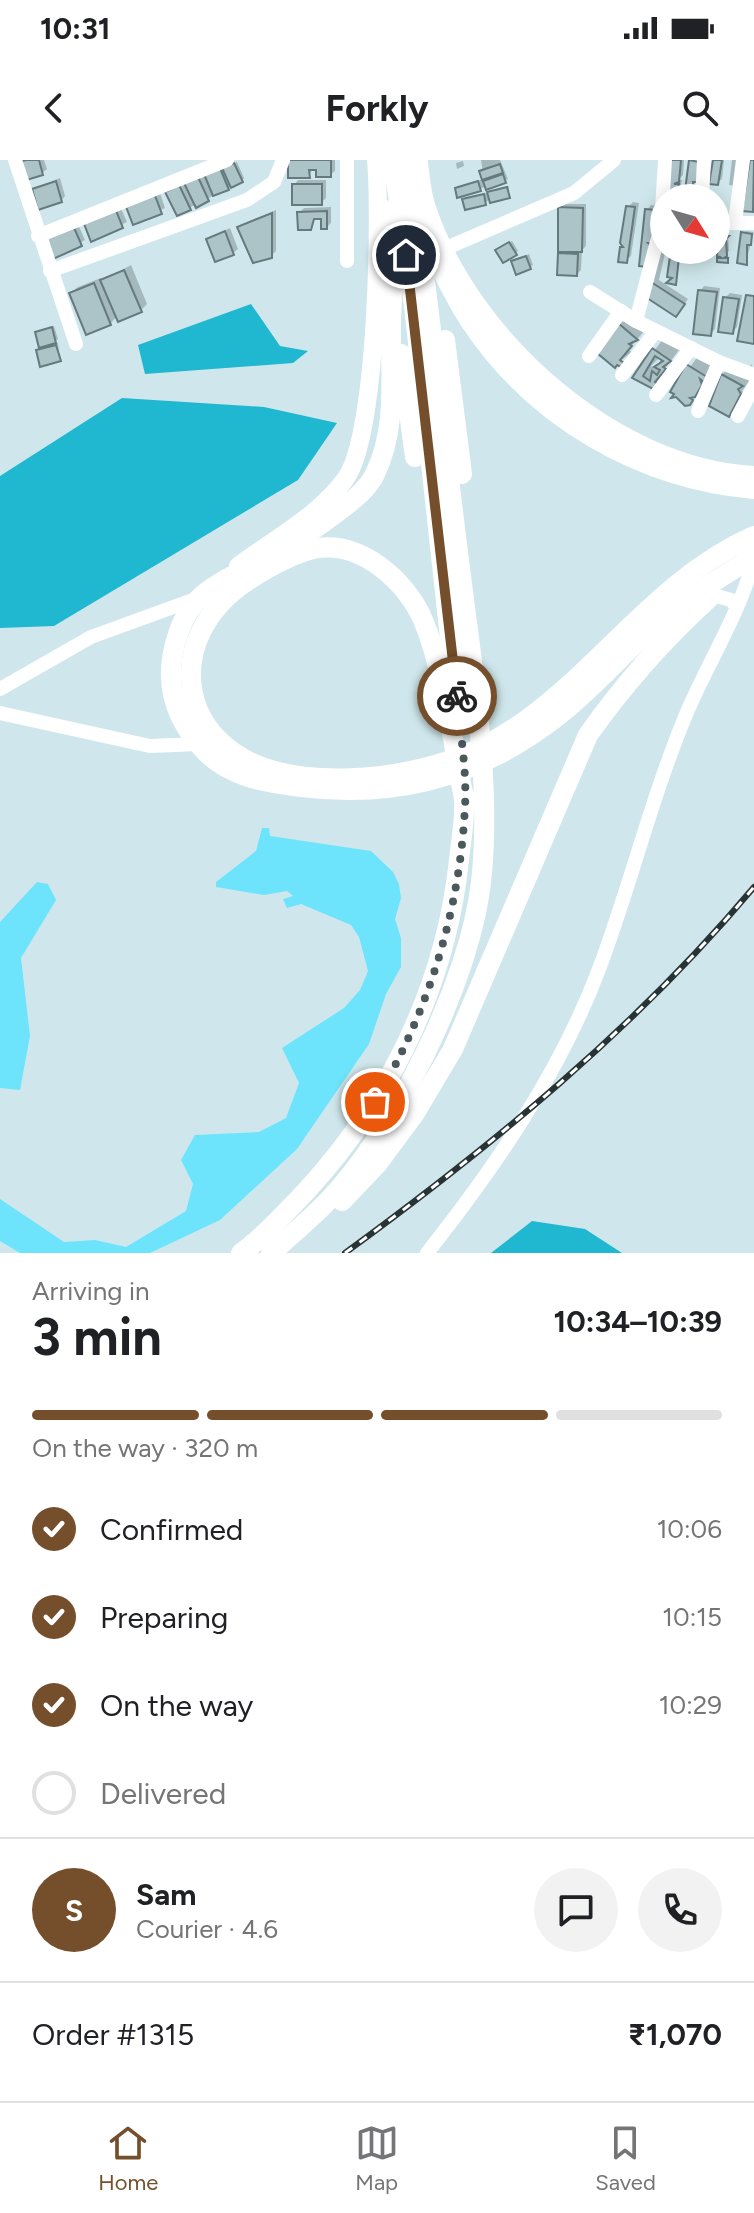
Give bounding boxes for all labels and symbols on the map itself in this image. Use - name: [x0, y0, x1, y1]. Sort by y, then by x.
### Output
- north arrow: [650, 184, 730, 264]
- pin: [372, 221, 440, 289]
- courier: [417, 656, 497, 736]
- pin: [341, 1068, 409, 1136]

